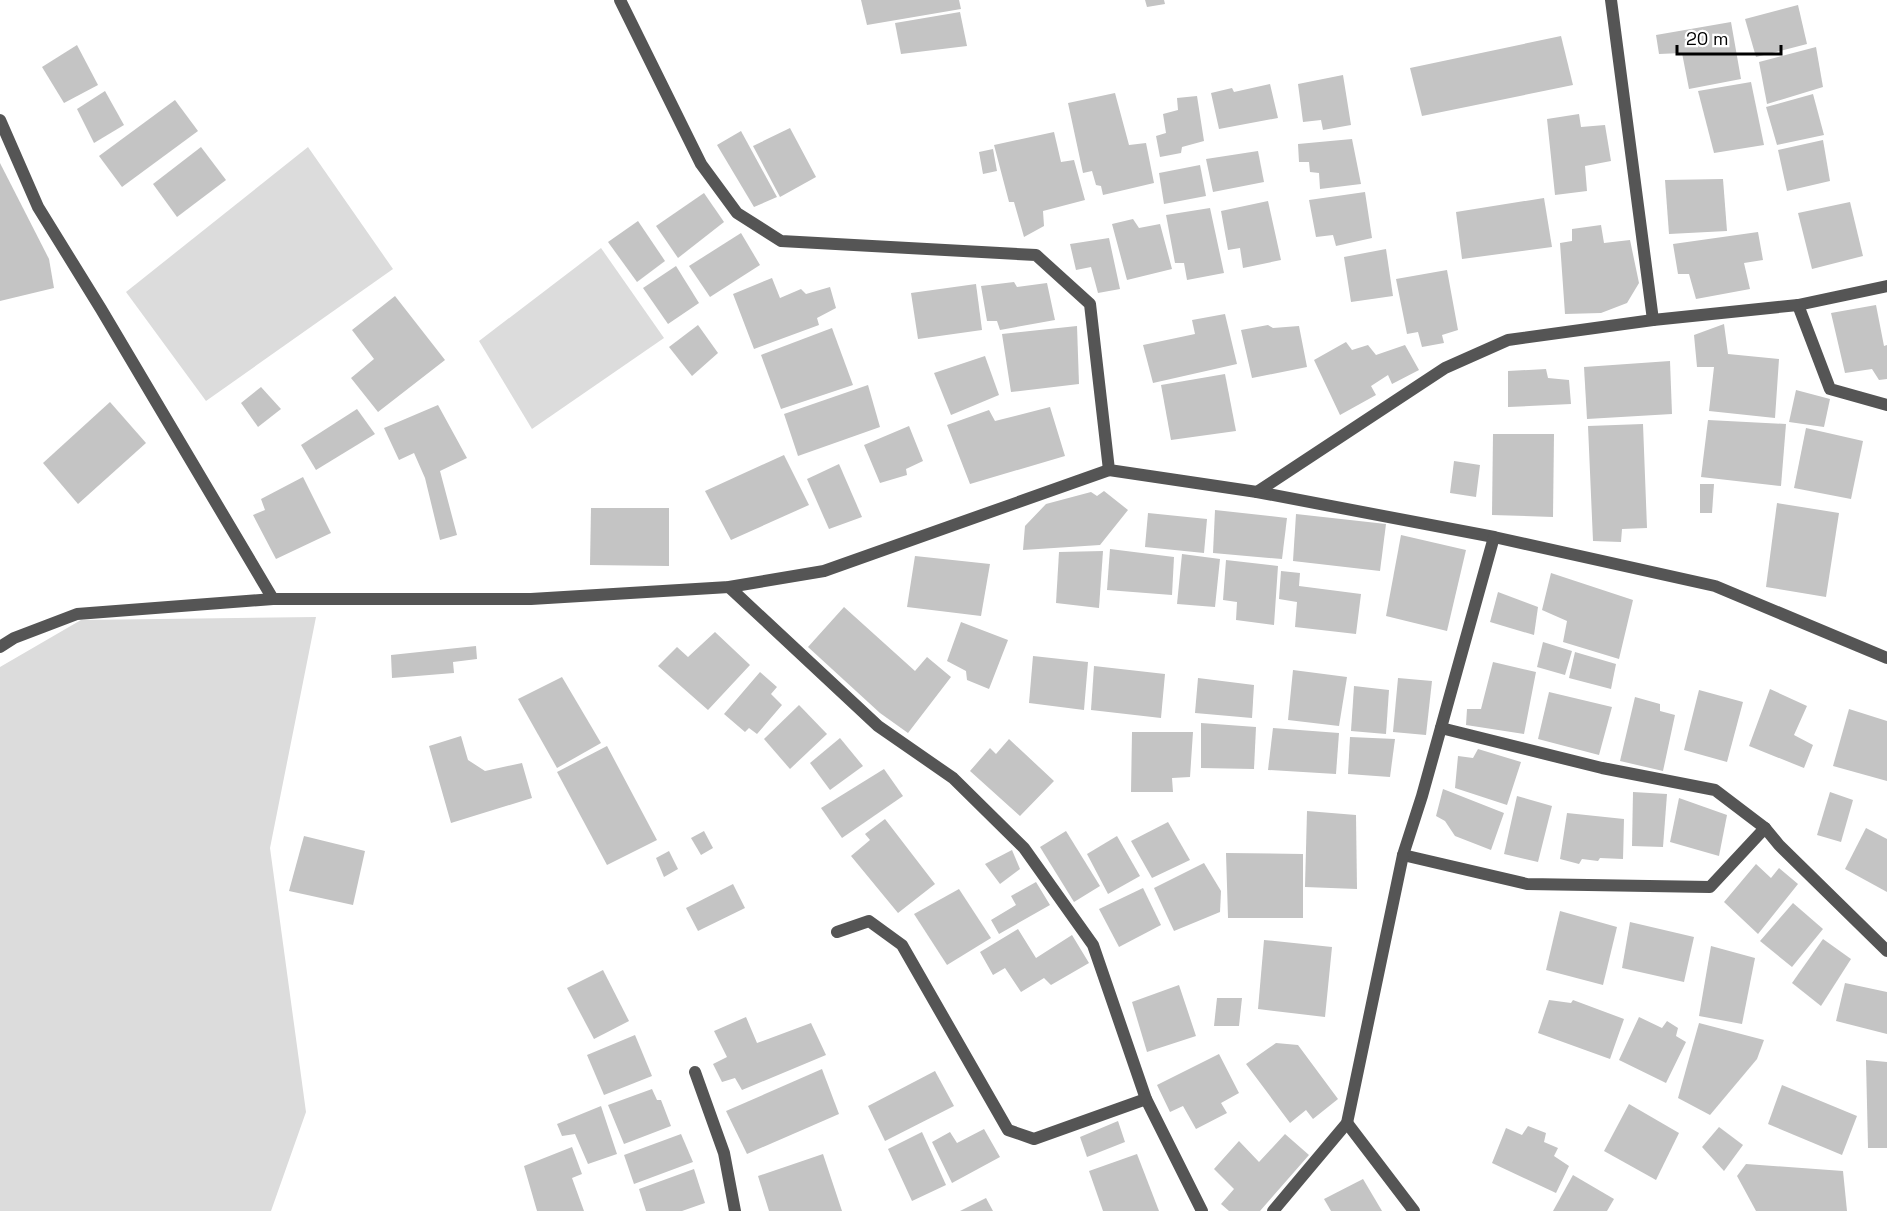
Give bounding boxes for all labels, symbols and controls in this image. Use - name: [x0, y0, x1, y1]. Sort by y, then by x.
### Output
- scale bar: [1677, 18, 1780, 56]
- text: 20 m: [1686, 27, 1729, 50]

